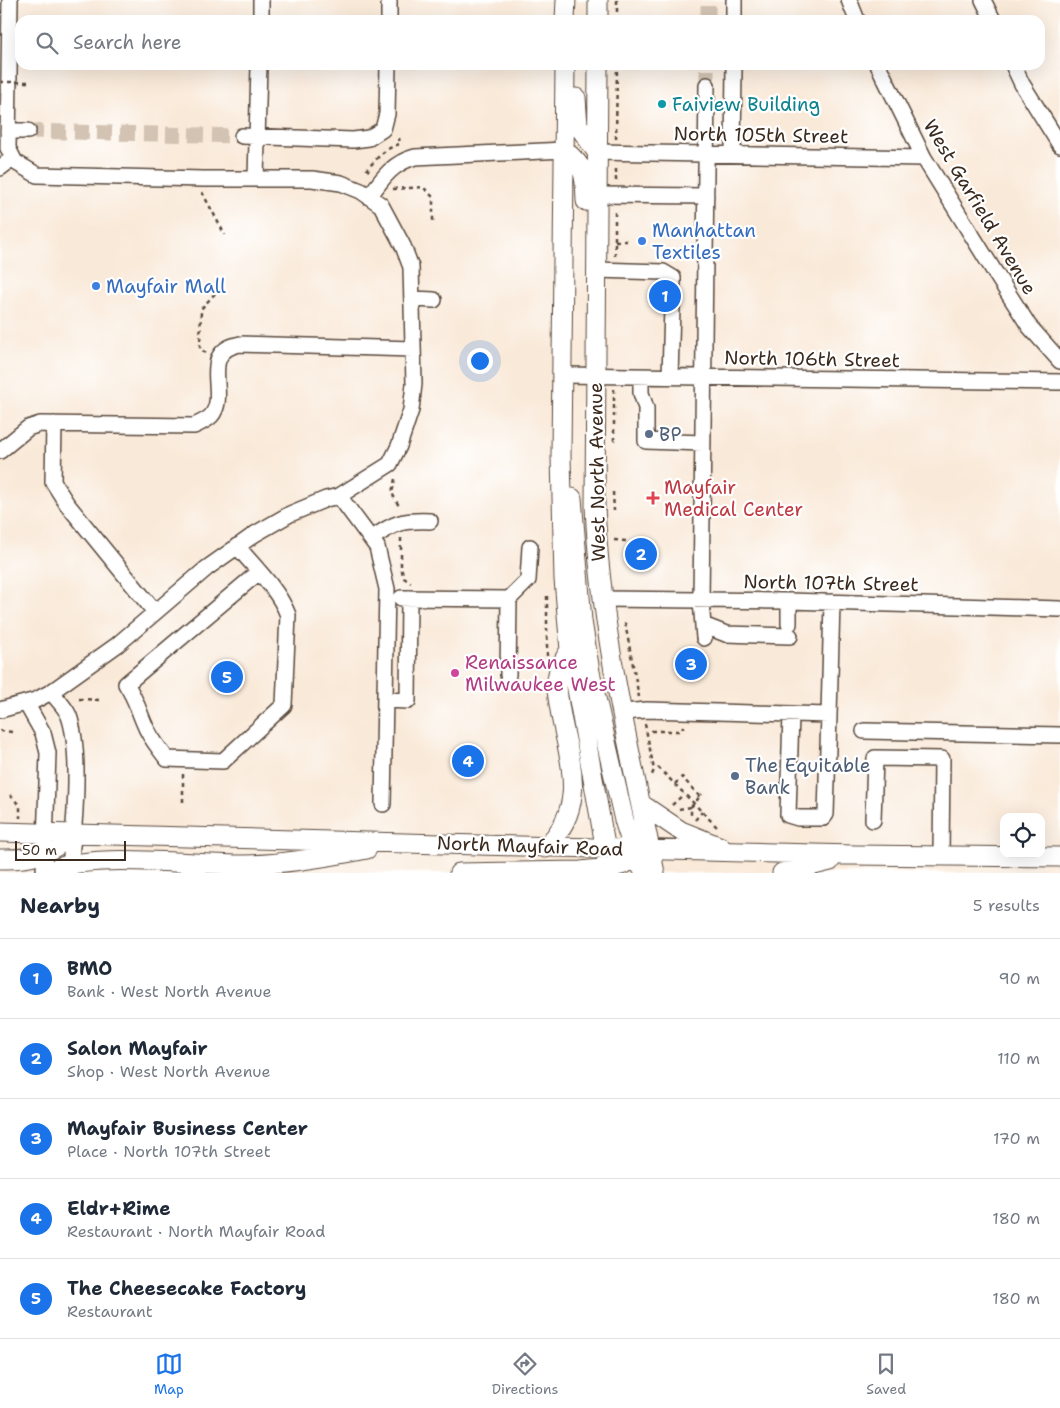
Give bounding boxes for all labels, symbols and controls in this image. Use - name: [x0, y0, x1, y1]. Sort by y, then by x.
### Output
- search box: [15, 15, 1045, 70]
- icon: search: [33, 29, 61, 57]
- text: Search here: [73, 30, 182, 55]
- place label: Faiview Building: [672, 92, 820, 117]
- marker: Faiview Building: [656, 98, 668, 110]
- street label: West Garfield Avenue: [918, 115, 1042, 299]
- street label: North 105th Street: [673, 121, 849, 149]
- place label: Manhattan Textiles: [652, 218, 756, 265]
- marker: Manhattan Textiles: [636, 235, 648, 247]
- place label: Mayfair Mall: [106, 274, 226, 299]
- pin: 1: [649, 277, 681, 315]
- marker: Mayfair Mall: [90, 280, 102, 292]
- street label: North 106th Street: [724, 345, 900, 373]
- your location: [467, 348, 493, 374]
- street label: West North Avenue: [583, 382, 611, 562]
- place label: BP: [659, 422, 682, 447]
- marker: BP: [643, 428, 655, 440]
- place label: Mayfair Medical Center: [664, 475, 803, 522]
- marker: Mayfair Medical Center: [646, 491, 660, 505]
- pin: 2: [625, 535, 657, 573]
- street label: North 107th Street: [743, 569, 919, 597]
- pin: 3: [675, 645, 707, 683]
- place label: Renaissance Milwaukee West: [465, 650, 616, 697]
- pin: 5: [211, 658, 243, 696]
- marker: Renaissance Milwaukee West: [449, 667, 461, 679]
- pin: 4: [452, 742, 484, 780]
- place label: The Equitable Bank: [745, 753, 871, 800]
- marker: The Equitable Bank: [729, 770, 741, 782]
- map controls: [1000, 813, 1045, 858]
- button: locate: [1000, 813, 1045, 858]
- street label: North Mayfair Road: [436, 830, 624, 862]
- scale bar: [15, 838, 126, 861]
- text: 50 m: [22, 841, 57, 859]
- text: Nearby: [20, 892, 100, 920]
- text: 5 results: [973, 895, 1040, 916]
- text: BMO: [67, 956, 112, 981]
- text: 1: [32, 968, 40, 989]
- text: 90 m: [999, 968, 1040, 989]
- text: Bank · West North Avenue: [67, 981, 271, 1002]
- text: Salon Mayfair: [67, 1036, 208, 1061]
- text: 2: [30, 1048, 42, 1069]
- text: 110 m: [997, 1048, 1040, 1069]
- text: Shop · West North Avenue: [67, 1061, 271, 1082]
- text: Mayfair Business Center: [67, 1116, 308, 1141]
- text: 3: [30, 1128, 42, 1149]
- text: 170 m: [993, 1128, 1040, 1149]
- text: Place · North 107th Street: [67, 1141, 271, 1162]
- text: Eldr+Rime: [67, 1196, 171, 1221]
- text: 4: [30, 1208, 42, 1229]
- text: 180 m: [992, 1208, 1040, 1229]
- text: Restaurant · North Mayfair Road: [67, 1221, 325, 1242]
- text: The Cheesecake Factory: [67, 1276, 306, 1301]
- text: 5: [31, 1288, 41, 1309]
- text: 180 m: [992, 1288, 1040, 1309]
- text: Restaurant: [67, 1301, 153, 1322]
- tab: Map: [154, 1350, 184, 1398]
- tab: Directions: [492, 1350, 558, 1398]
- tab: Saved: [866, 1350, 906, 1398]

